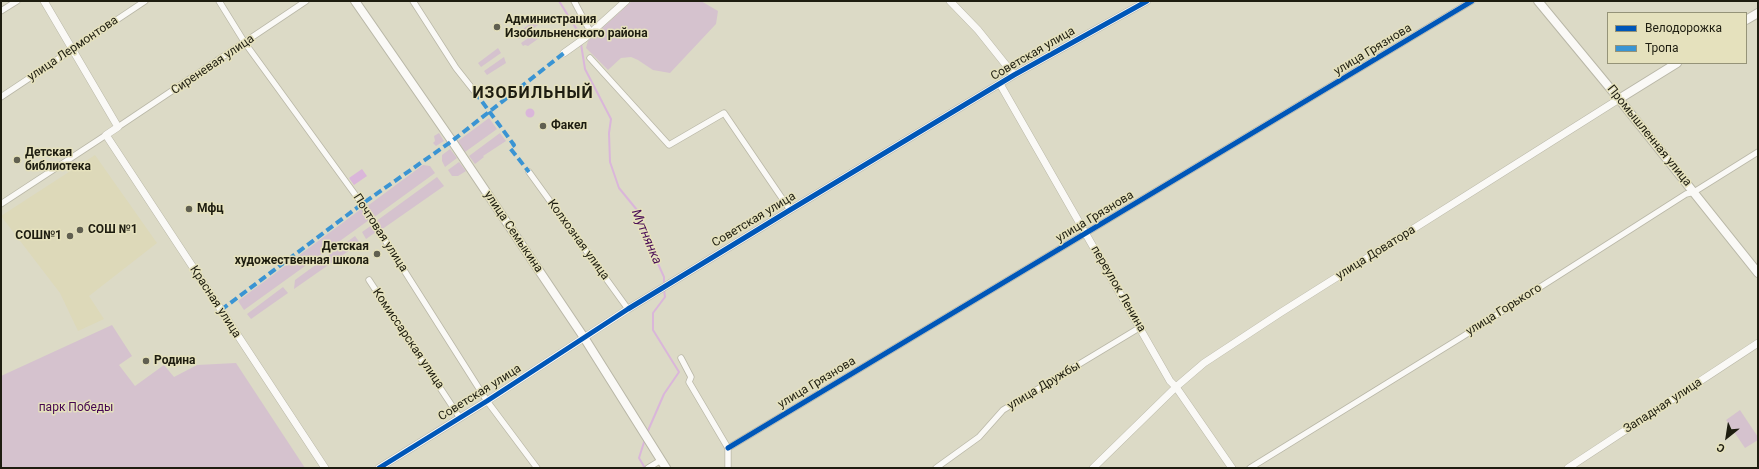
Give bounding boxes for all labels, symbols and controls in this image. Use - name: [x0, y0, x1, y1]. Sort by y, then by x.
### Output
- legend: [1607, 12, 1747, 64]
- street label: улица Лермонтова: [25, 13, 121, 85]
- place label: Администрация Изобильненского района: [505, 13, 648, 41]
- street label: улица Грязнова: [1332, 21, 1414, 79]
- text: Велодорожка: [1645, 21, 1722, 35]
- marker: Администрация Изобильненского района: [492, 22, 502, 32]
- street label: Советская улица: [988, 24, 1078, 84]
- street label: Сиреневая улица: [169, 32, 257, 98]
- text: Тропа: [1645, 41, 1679, 55]
- street label: Промышленная улица: [1604, 82, 1694, 190]
- district label: ИЗОБИЛЬНЫЙ: [472, 84, 594, 104]
- place label: Факел: [551, 119, 587, 133]
- marker: Факел: [538, 121, 548, 131]
- place label: Детская библиотека: [25, 146, 91, 174]
- marker: Детская библиотека: [12, 155, 22, 165]
- street label: улица Грязнова: [1054, 188, 1136, 246]
- street label: улица Семыкина: [480, 189, 546, 275]
- street label: Советская улица: [710, 189, 798, 251]
- street label: Почтовая улица: [349, 191, 411, 275]
- street label: Колхозная улица: [544, 197, 612, 283]
- place label: Мфц: [197, 202, 224, 216]
- marker: Мфц: [184, 204, 194, 214]
- water label: Мутнянка: [627, 207, 665, 267]
- place label: СОШ №1: [88, 223, 138, 237]
- street label: улица Доватора: [1334, 223, 1418, 283]
- marker: СОШ №1: [75, 225, 85, 235]
- place label: СОШ№1: [15, 229, 62, 243]
- marker: СОШ№1: [65, 231, 75, 241]
- place label: Детская художественная школа: [235, 240, 369, 268]
- street label: переулок Ленина: [1087, 243, 1149, 335]
- marker: Детская художественная школа: [372, 249, 382, 259]
- street label: Красная улица: [186, 263, 244, 341]
- street label: улица Горького: [1463, 281, 1545, 339]
- street label: Комиссарская улица: [369, 286, 447, 392]
- place label: Родина: [154, 354, 196, 368]
- street label: улица Грязнова: [776, 354, 858, 412]
- marker: Родина: [141, 356, 151, 366]
- street label: улица Дружбы: [1005, 359, 1083, 413]
- street label: Советская улица: [436, 362, 524, 424]
- street label: Западная улица: [1621, 375, 1705, 437]
- park label: парк Победы: [39, 401, 113, 415]
- north arrow: [1707, 417, 1747, 457]
- text: С: [1714, 440, 1727, 455]

